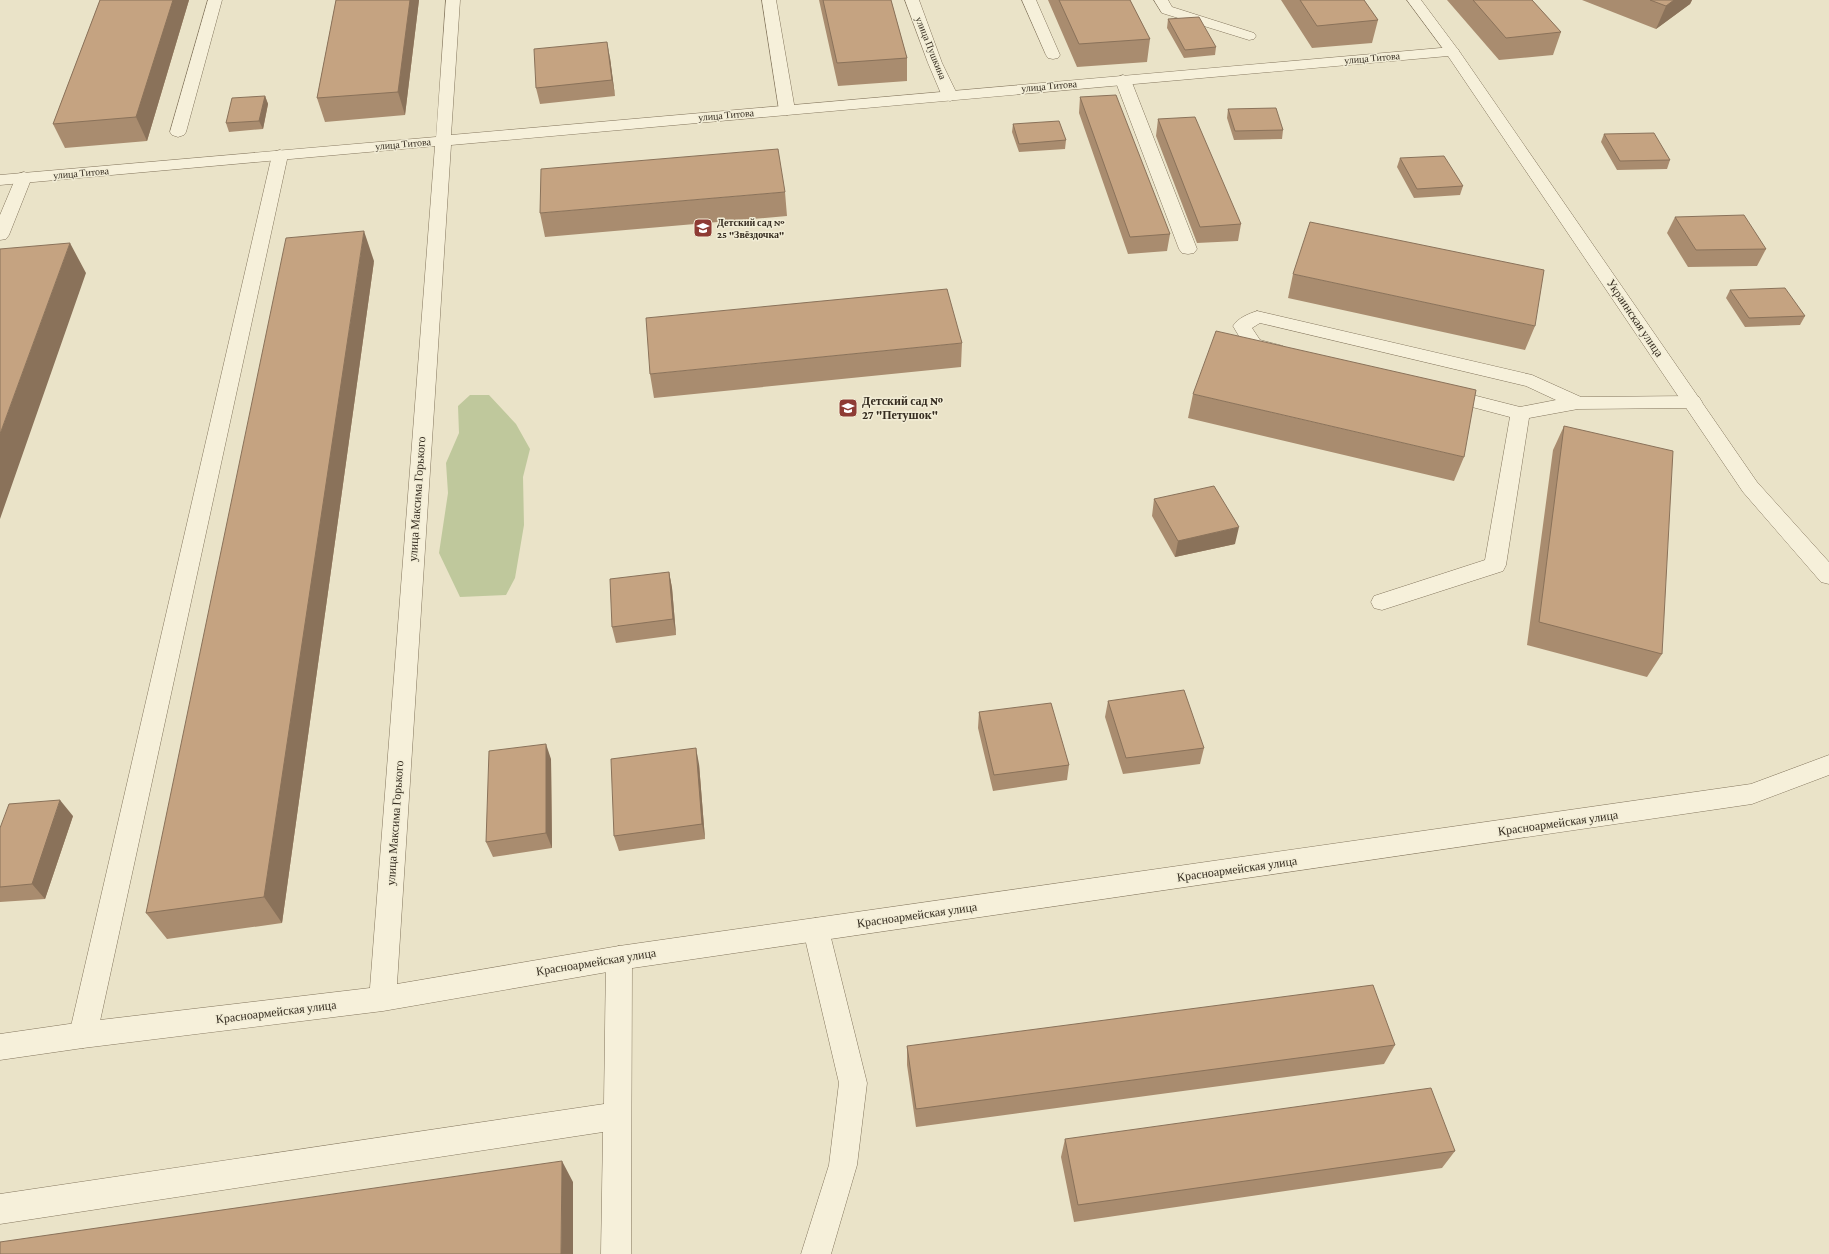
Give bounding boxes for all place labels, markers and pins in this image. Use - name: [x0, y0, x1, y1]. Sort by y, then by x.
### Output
- school or university icon: Детский сад № 25 "Звёздочка": [692, 217, 714, 239]
- place label: Детский сад № 25 "Звёздочка": [717, 217, 785, 240]
- place label: Детский сад № 27 "Петушок": [862, 394, 943, 422]
- school or university icon: Детский сад № 27 "Петушок": [837, 397, 859, 419]

